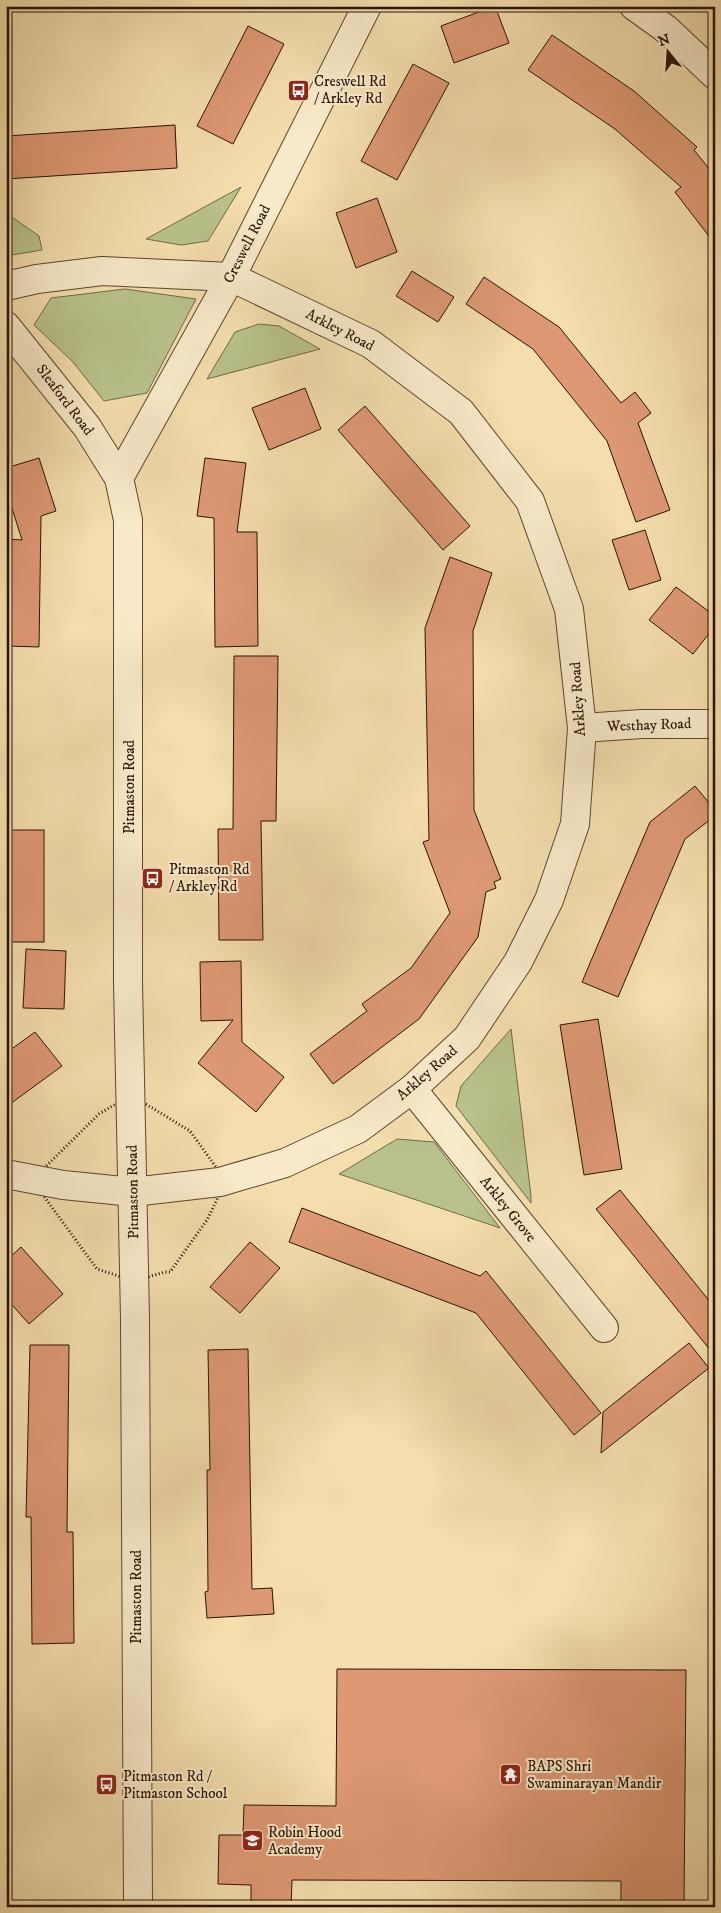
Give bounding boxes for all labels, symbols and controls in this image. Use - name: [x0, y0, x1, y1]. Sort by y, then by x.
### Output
- north arrow: [644, 28, 694, 78]
- text: N: [656, 30, 673, 51]
- place label: Creswell Rd / Arkley Rd: [314, 72, 387, 108]
- bus stop icon: Creswell Rd / Arkley Rd: [286, 78, 310, 102]
- street label: Creswell Road: [219, 201, 275, 287]
- street label: Arkley Road: [302, 305, 378, 356]
- street label: Sleaford Road: [32, 361, 98, 440]
- street label: Arkley Road: [566, 661, 590, 737]
- street label: Westhay Road: [605, 714, 692, 736]
- street label: Pitmaston Road: [120, 739, 139, 834]
- place label: Pitmaston Rd / Arkley Rd: [169, 860, 250, 896]
- bus stop icon: Pitmaston Rd / Arkley Rd: [141, 866, 165, 890]
- street label: Arkley Road: [393, 1041, 462, 1105]
- street label: Pitmaston Road: [123, 1144, 143, 1239]
- street label: Arkley Grove: [476, 1172, 540, 1246]
- street label: Pitmaston Road: [127, 1549, 146, 1644]
- place label: BAPS Shri Swaminarayan Mandir: [527, 1757, 662, 1793]
- temple icon: BAPS Shri Swaminarayan Mandir: [499, 1763, 523, 1787]
- place label: Pitmaston Rd / Pitmaston School: [123, 1767, 228, 1803]
- bus stop icon: Pitmaston Rd / Pitmaston School: [95, 1773, 119, 1797]
- place label: Robin Hood Academy: [268, 1823, 342, 1859]
- school or university icon: Robin Hood Academy: [240, 1829, 264, 1853]

